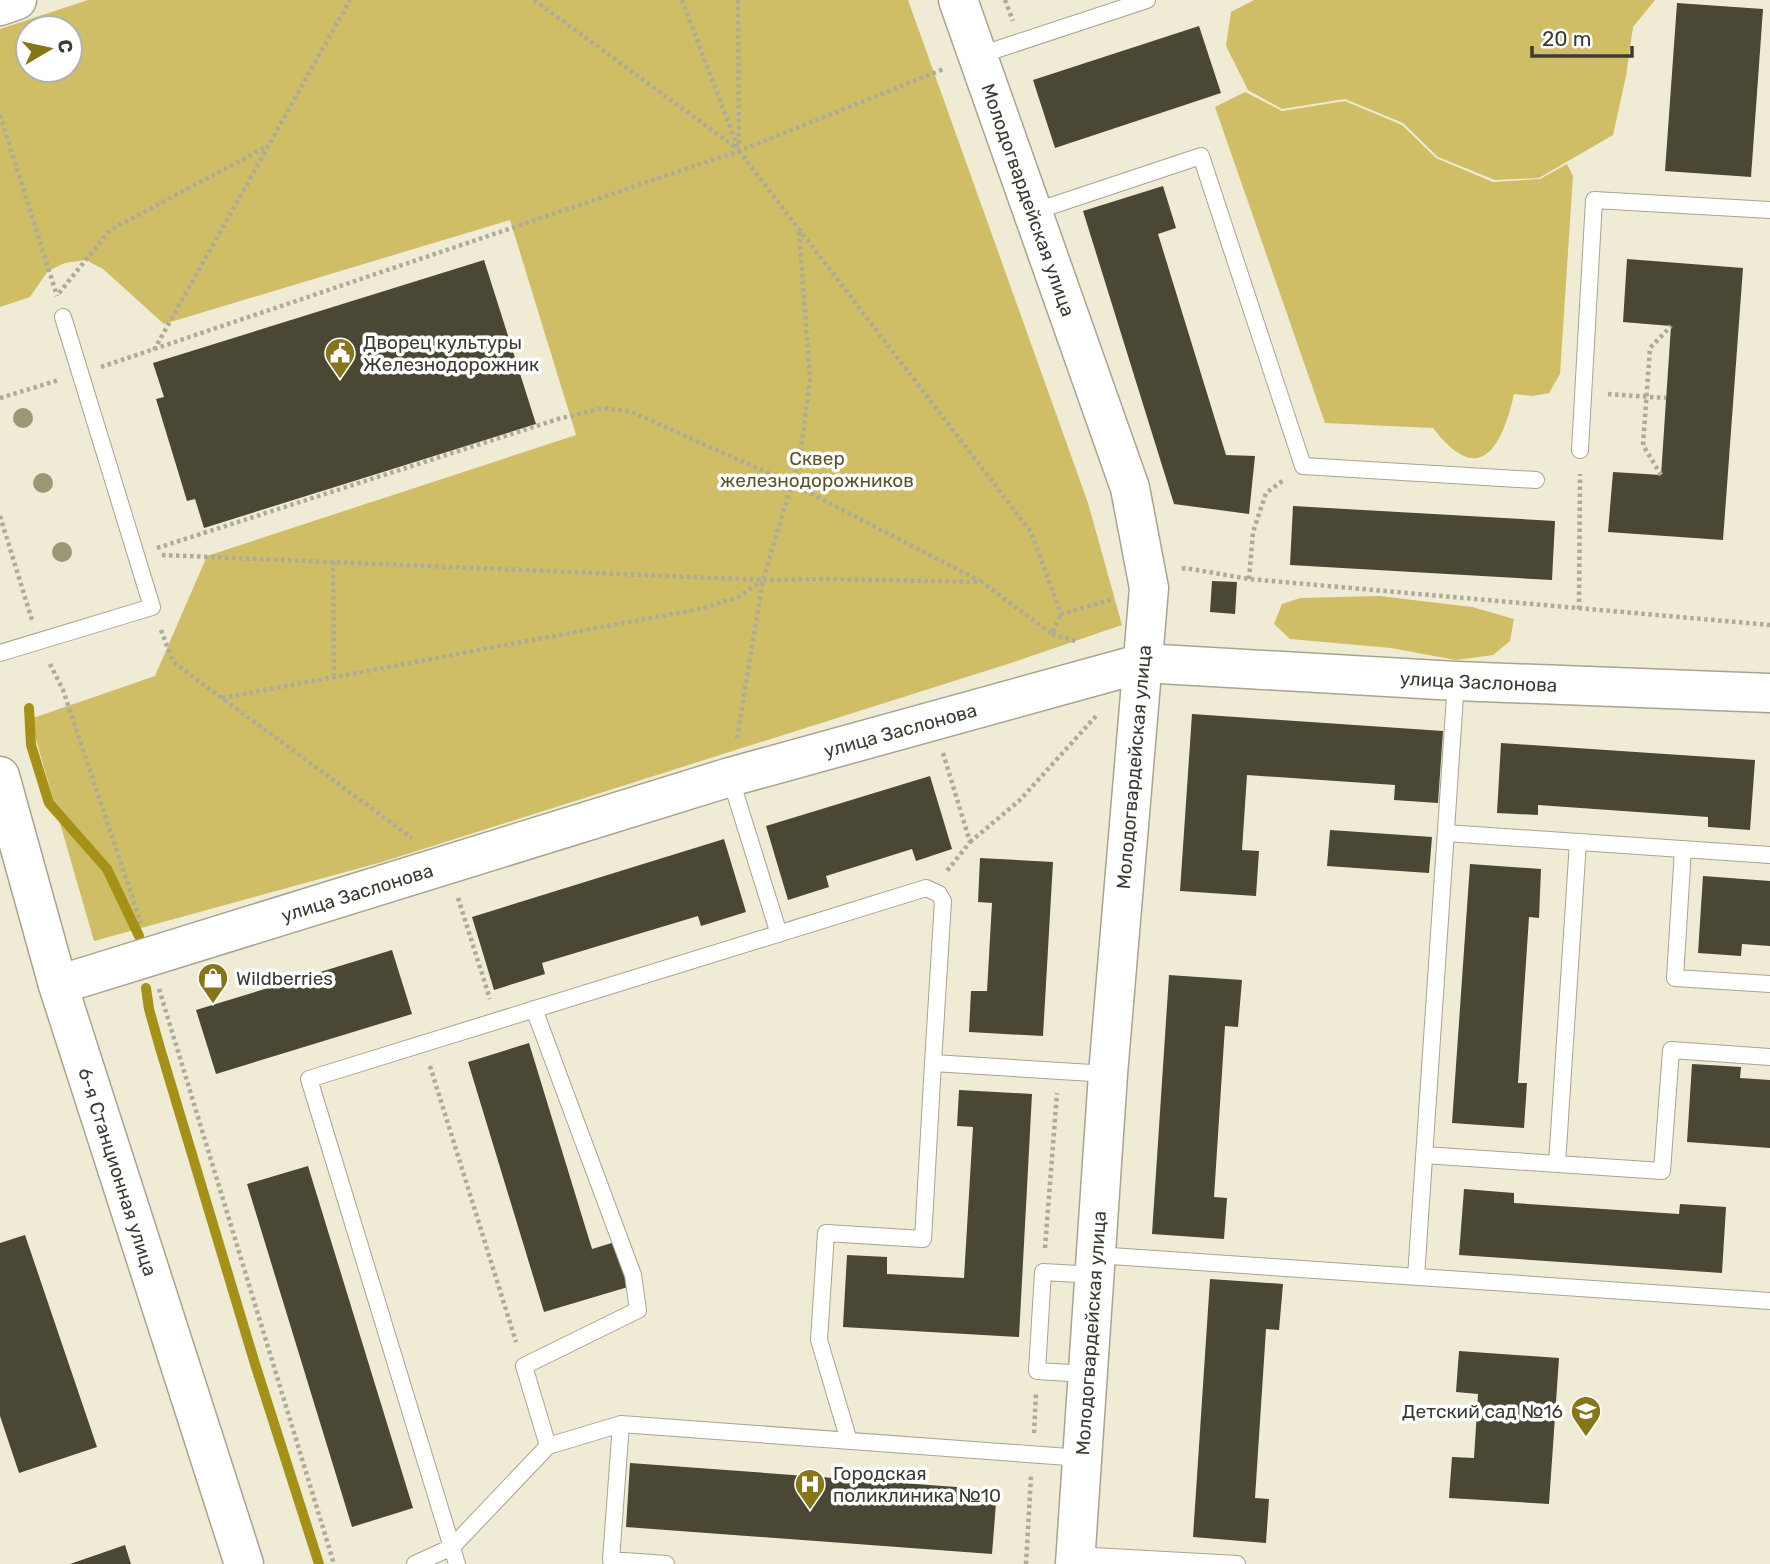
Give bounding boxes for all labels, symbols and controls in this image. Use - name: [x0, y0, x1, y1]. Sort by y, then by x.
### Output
- north arrow: [14, 14, 84, 84]
- scale bar: [1532, 14, 1632, 58]
- text: 20 m: [1542, 26, 1591, 51]
- text: С: [53, 38, 78, 55]
- street label: Молодогвардейская улица: [977, 80, 1080, 319]
- place label: Дворец культуры Железнодорожник: [363, 331, 539, 376]
- public building icon: Дворец культуры Железнодорожник: [323, 336, 357, 380]
- park label: Сквер железнодорожников: [720, 447, 914, 492]
- street label: Молодогвардейская улица: [1112, 644, 1156, 890]
- street label: улица Заслонова: [1399, 666, 1558, 696]
- street label: улица Заслонова: [821, 698, 979, 762]
- street label: улица Заслонова: [278, 858, 436, 927]
- shop icon: Wildberries: [196, 961, 230, 1005]
- place label: Wildberries: [236, 967, 333, 990]
- street label: 6-я Станционная улица: [74, 1065, 162, 1279]
- street label: Молодогвардейская улица: [1071, 1210, 1111, 1456]
- school or university icon: Детский сад №16: [1569, 1394, 1603, 1438]
- place label: Детский сад №16: [1402, 1400, 1563, 1423]
- place label: Городская поликлиника №10: [833, 1462, 1001, 1507]
- hospital icon: Городская поликлиника №10: [793, 1467, 827, 1511]

